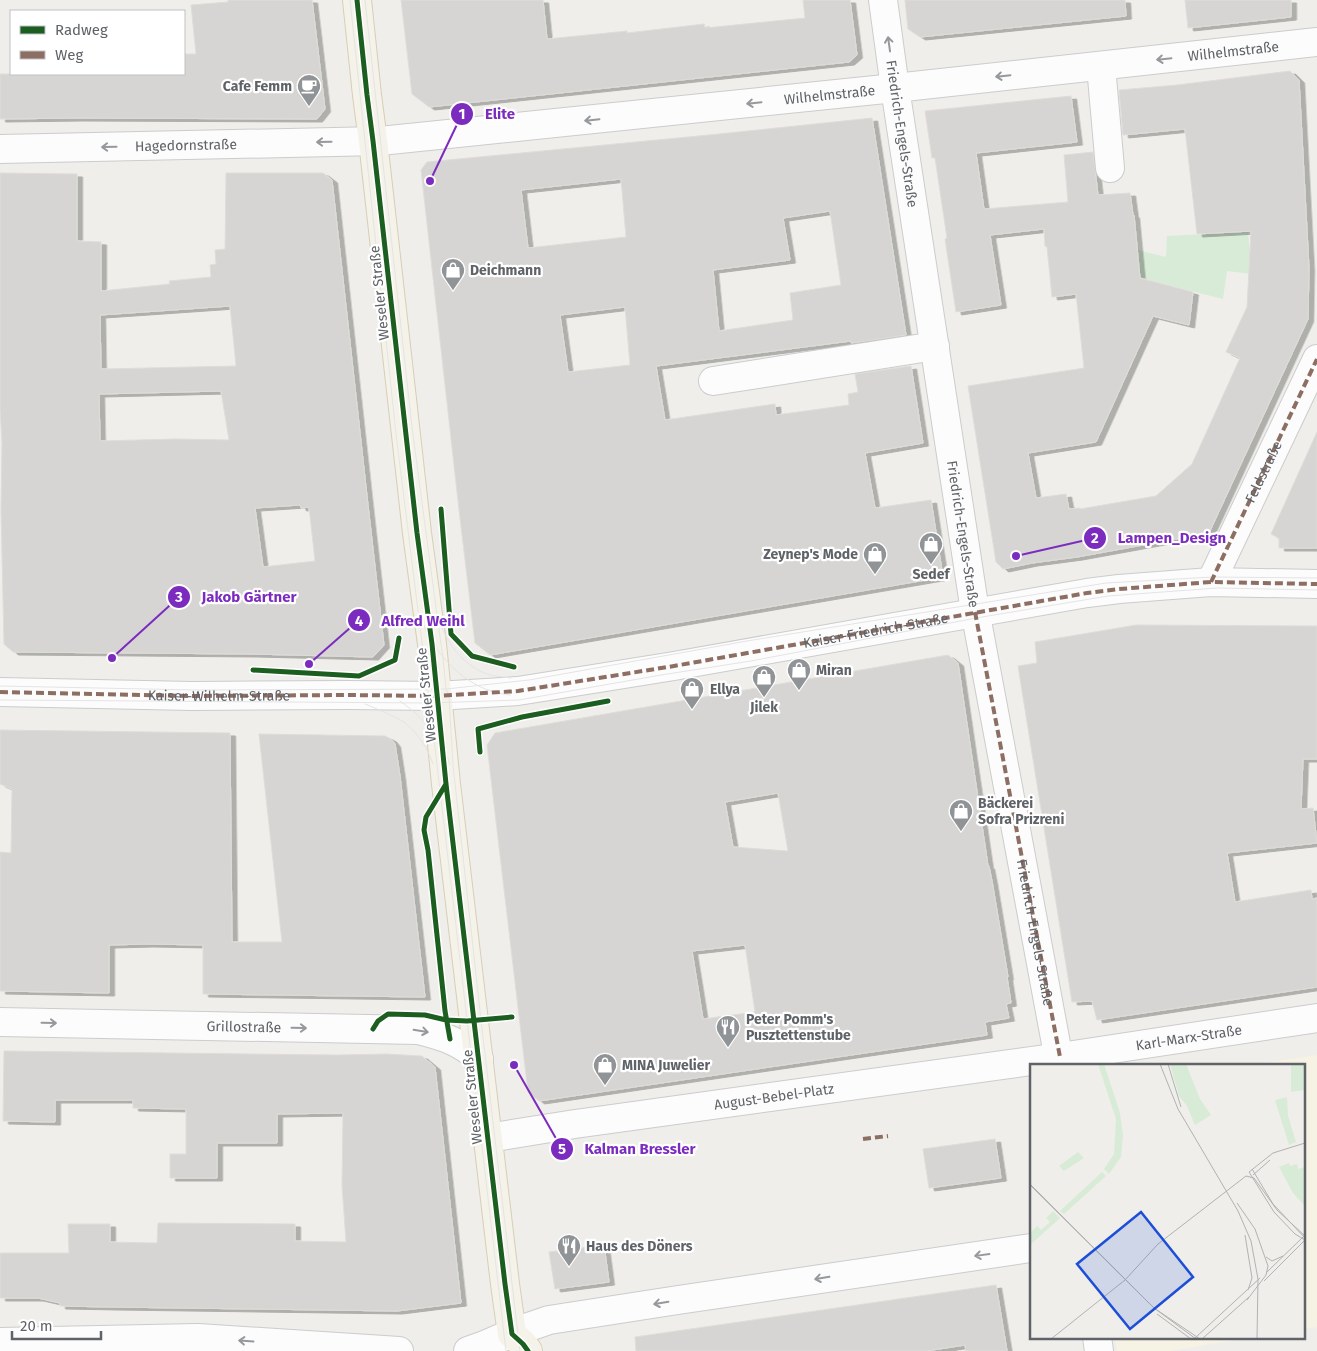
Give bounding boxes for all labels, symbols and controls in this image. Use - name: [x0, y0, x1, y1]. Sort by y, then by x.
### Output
- legend: [10, 10, 185, 75]
- text: Radweg: [55, 21, 108, 39]
- one-way arrow: [884, 37, 894, 53]
- street label: Wilhelmstraße: [1187, 38, 1280, 65]
- text: Weg: [55, 46, 83, 64]
- one-way arrow: [1156, 54, 1172, 64]
- street label: Friedrich-Engels-Straße: [882, 59, 921, 209]
- one-way arrow: [995, 72, 1011, 81]
- cafe icon: Cafe Femm: [296, 73, 322, 107]
- place label: Cafe Femm: [223, 78, 292, 95]
- street label: Wilhelmstraße: [783, 82, 876, 108]
- one-way arrow: [746, 98, 762, 108]
- callout: Elite: [450, 99, 525, 129]
- text: 1: [459, 105, 465, 123]
- text: Elite: [485, 105, 515, 123]
- one-way arrow: [585, 115, 601, 125]
- street label: Hagedornstraße: [135, 136, 237, 155]
- one-way arrow: [317, 138, 333, 147]
- one-way arrow: [102, 142, 118, 151]
- street label: Weseler Straße: [366, 245, 393, 341]
- shop icon: Deichmann: [440, 257, 466, 291]
- place label: Deichmann: [470, 262, 541, 279]
- street label: Feldstraße: [1242, 438, 1286, 506]
- street label: Friedrich-Engels-Straße: [943, 459, 982, 609]
- callout: Lampen_Design: [1083, 523, 1236, 553]
- text: 2: [1091, 529, 1099, 547]
- text: Lampen_Design: [1118, 529, 1226, 547]
- shop icon: Sedef: [918, 531, 944, 565]
- shop icon: Zeynep's Mode: [862, 541, 888, 575]
- place label: Zeynep's Mode: [763, 546, 858, 563]
- place label: Sedef: [913, 566, 951, 583]
- callout: Jakob Gärtner: [166, 582, 306, 612]
- text: 3: [174, 588, 183, 606]
- text: Jakob Gärtner: [201, 588, 297, 606]
- callout: Alfred Weihl: [346, 605, 474, 635]
- street label: Kaiser-Friedrich-Straße: [802, 610, 950, 652]
- text: 4: [355, 612, 364, 630]
- text: Alfred Weihl: [380, 612, 465, 630]
- street label: Weseler Straße: [413, 647, 440, 743]
- shop icon: Miran: [786, 657, 812, 691]
- place label: Miran: [816, 662, 852, 679]
- shop icon: Jilek: [751, 664, 777, 698]
- shop icon: Ellya: [679, 676, 705, 710]
- place label: Ellya: [710, 681, 740, 698]
- street label: Kaiser-Wilhelm-Straße: [148, 687, 290, 705]
- place label: Jilek: [749, 699, 778, 716]
- place label: Bäckerei Sofra Prizreni: [978, 795, 1064, 828]
- shop icon: Bäckerei Sofra Prizreni: [948, 798, 974, 832]
- street label: Friedrich-Engels-Straße: [1013, 858, 1057, 1007]
- place label: Peter Pomm's Pusztettenstube: [746, 1011, 851, 1044]
- restaurant icon: Peter Pomm's Pusztettenstube: [715, 1014, 741, 1048]
- one-way arrow: [40, 1018, 56, 1027]
- street label: Grillostraße: [206, 1018, 281, 1036]
- street label: Karl-Marx-Straße: [1135, 1021, 1243, 1054]
- one-way arrow: [290, 1023, 306, 1032]
- one-way arrow: [413, 1027, 429, 1037]
- street label: Weseler Straße: [459, 1049, 486, 1145]
- shop icon: MINA Juwelier: [592, 1052, 618, 1086]
- place label: MINA Juwelier: [622, 1057, 710, 1074]
- inset map: [1030, 1064, 1304, 1338]
- street label: August-Bebel-Platz: [713, 1080, 835, 1114]
- callout: Kalman Bressler: [550, 1134, 706, 1164]
- text: 5: [558, 1140, 566, 1158]
- text: Kalman Bressler: [584, 1140, 697, 1158]
- restaurant icon: Haus des Döners: [556, 1233, 582, 1267]
- place label: Haus des Döners: [586, 1238, 693, 1255]
- one-way arrow: [975, 1250, 991, 1260]
- one-way arrow: [814, 1274, 830, 1284]
- one-way arrow: [653, 1298, 669, 1308]
- scale bar: [12, 1308, 101, 1340]
- text: 20 m: [20, 1317, 53, 1335]
- one-way arrow: [238, 1336, 254, 1345]

